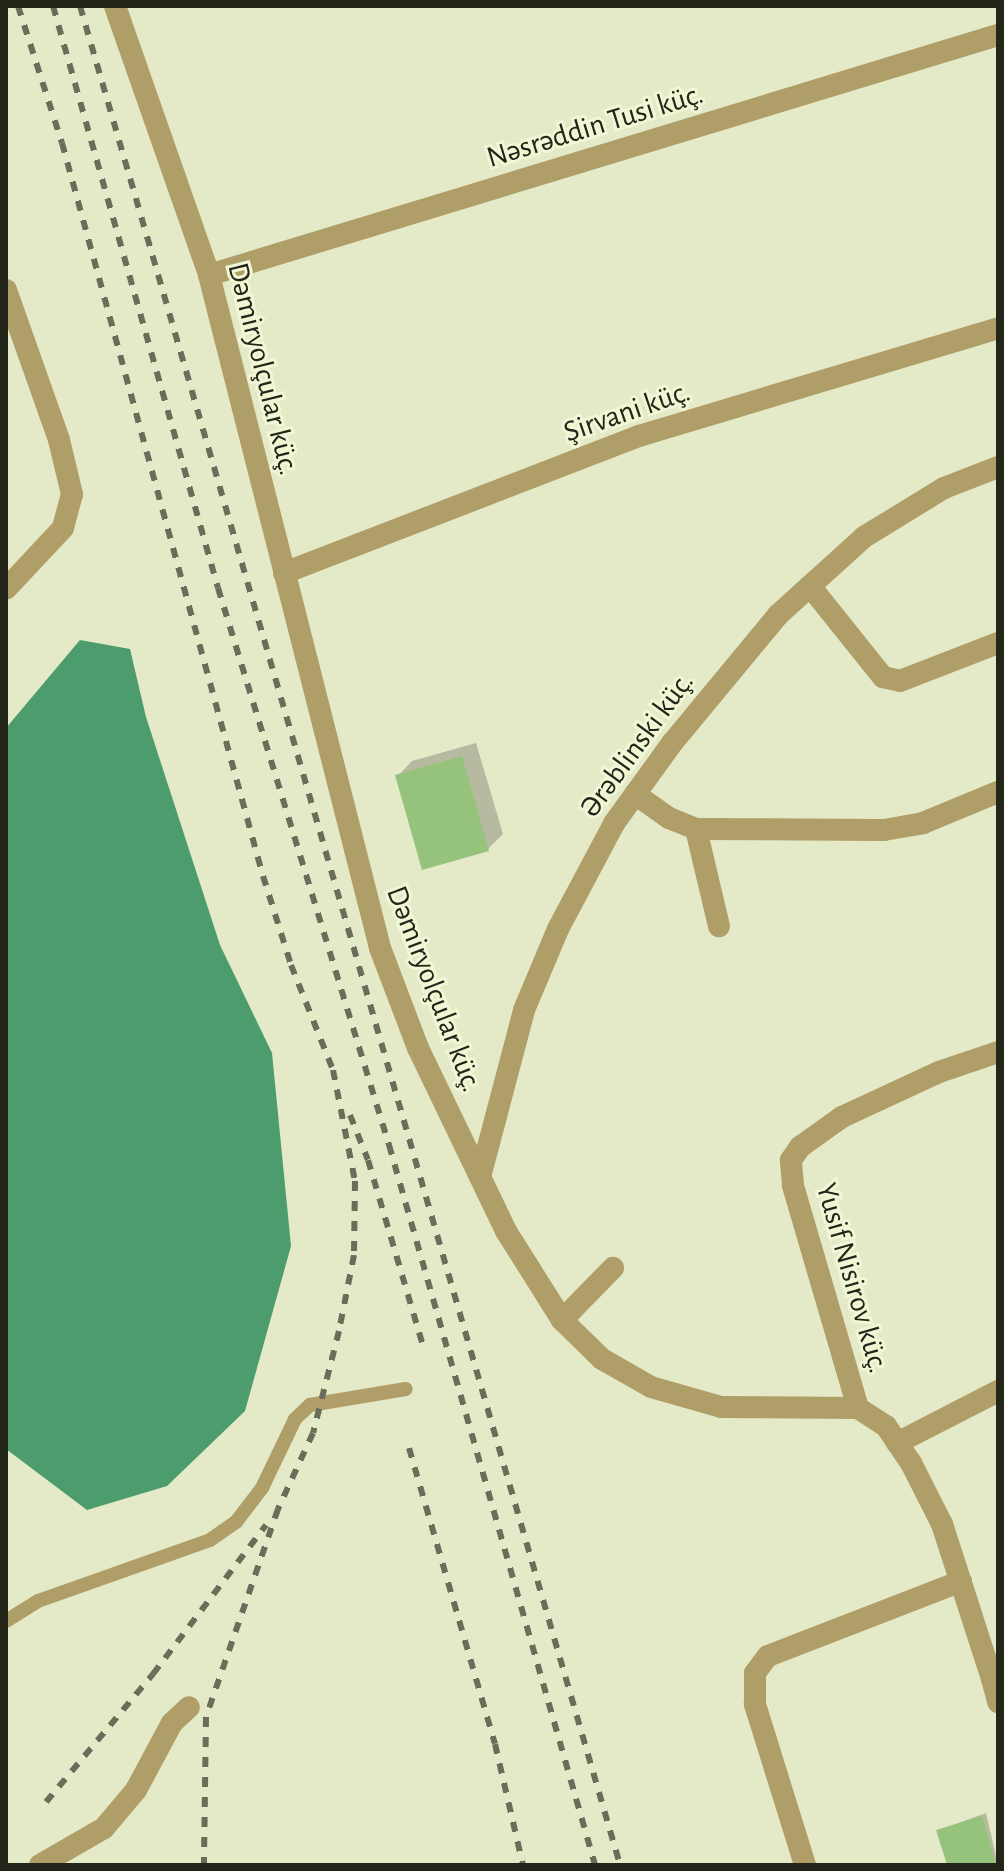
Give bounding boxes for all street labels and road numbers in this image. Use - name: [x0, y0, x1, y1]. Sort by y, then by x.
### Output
- street label: Nəsrəddin Tusi küç.: [482, 76, 708, 176]
- street label: Dəmiryolçular küç.: [219, 259, 307, 479]
- street label: Şirvani küç.: [559, 374, 695, 450]
- street label: Ərəblinski küç.: [572, 665, 702, 825]
- street label: Dəmiryolçular küç.: [378, 881, 490, 1097]
- street label: Yusif Nisirov küç.: [808, 1179, 896, 1377]

